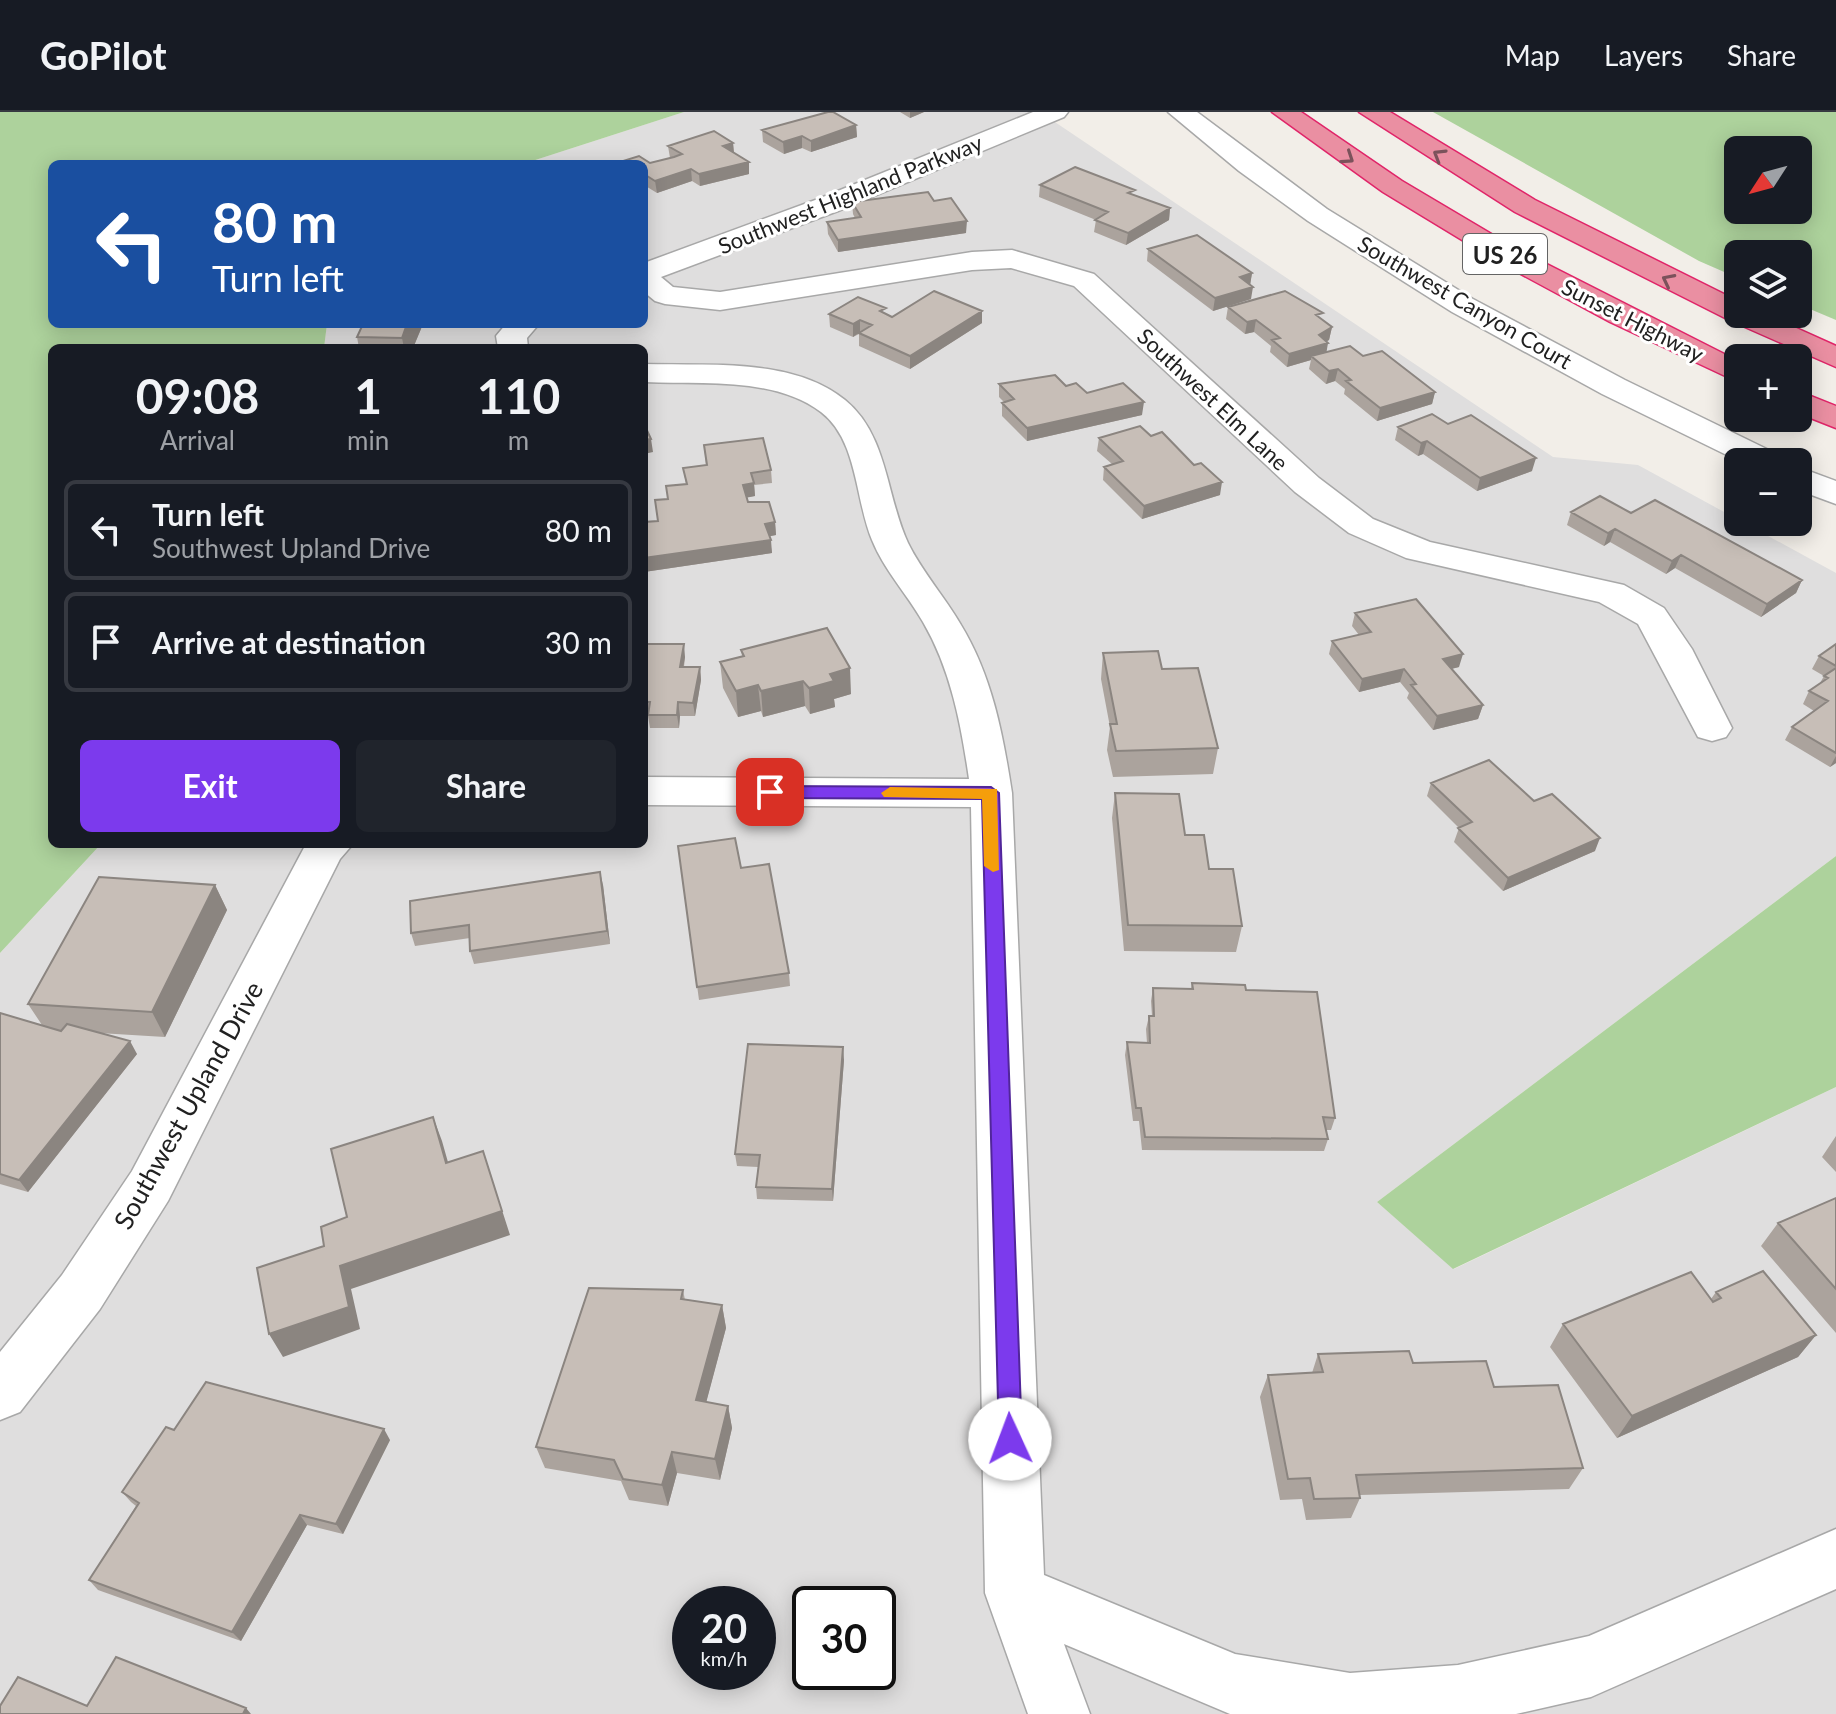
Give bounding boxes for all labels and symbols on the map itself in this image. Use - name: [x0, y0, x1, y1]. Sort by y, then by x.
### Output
- street label: Southwest Highland Parkway: [714, 128, 987, 259]
- north arrow: [1724, 136, 1812, 224]
- one-way arrow: [1339, 148, 1354, 163]
- one-way arrow: [1433, 149, 1448, 165]
- street label: Southwest Canyon Court: [1353, 230, 1577, 374]
- road number: US 26: [1463, 234, 1547, 274]
- street label: Sunset Highway: [1558, 273, 1709, 368]
- one-way arrow: [1661, 274, 1676, 289]
- street label: Southwest Elm Lane: [1132, 322, 1294, 476]
- pin: [736, 758, 804, 826]
- street label: Southwest Upland Drive: [107, 976, 269, 1234]
- position arrow: [968, 1397, 1052, 1481]
- speed limit sign: 30: [792, 1586, 896, 1690]

